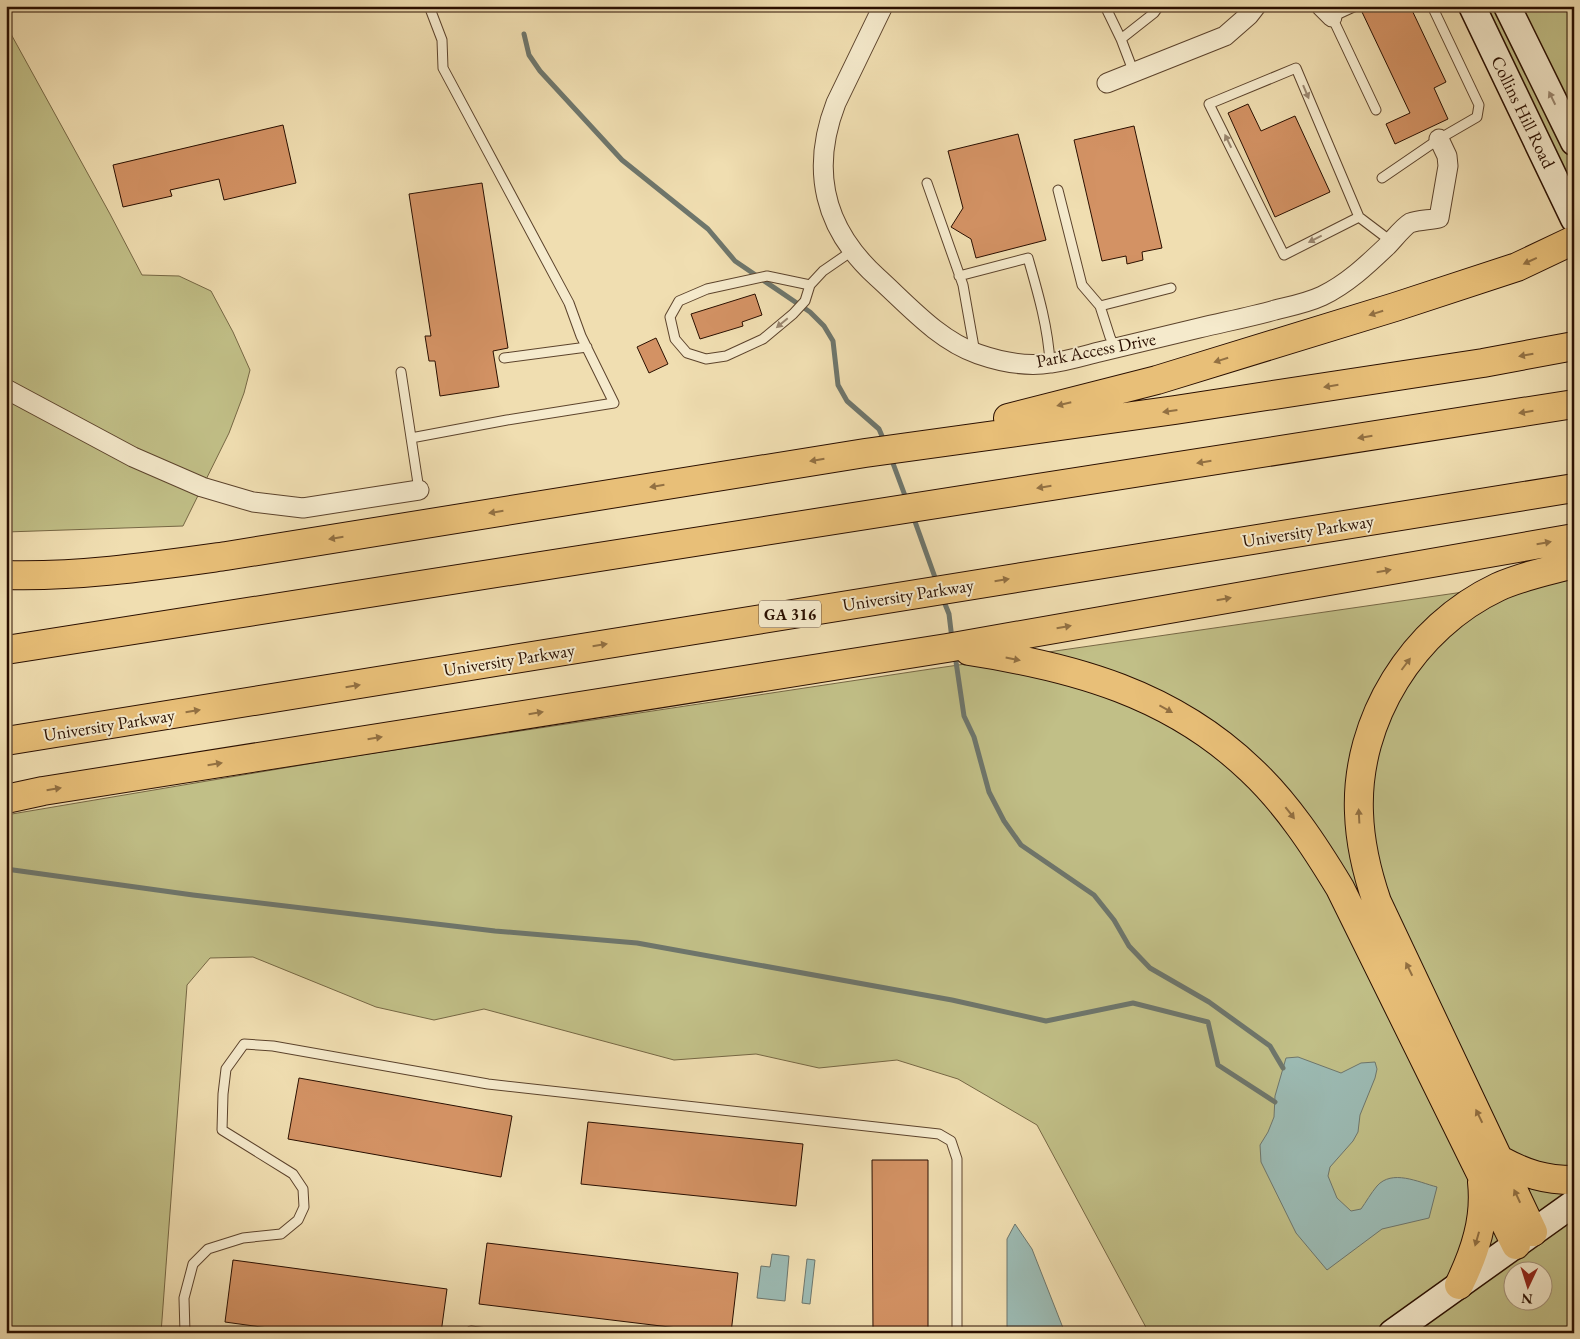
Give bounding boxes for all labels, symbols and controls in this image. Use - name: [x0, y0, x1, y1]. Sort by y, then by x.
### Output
- street label: Collins Hill Road: [1486, 52, 1561, 173]
- one-way arrow: [1303, 85, 1311, 100]
- one-way arrow: [1548, 91, 1556, 105]
- one-way arrow: [1223, 134, 1231, 148]
- one-way arrow: [1308, 235, 1322, 243]
- one-way arrow: [1523, 257, 1537, 265]
- one-way arrow: [1368, 310, 1383, 318]
- one-way arrow: [776, 318, 789, 329]
- street label: Park Access Drive: [1034, 327, 1158, 372]
- one-way arrow: [1518, 351, 1533, 359]
- one-way arrow: [1213, 357, 1228, 365]
- one-way arrow: [1322, 383, 1338, 391]
- one-way arrow: [1057, 400, 1072, 408]
- one-way arrow: [1162, 407, 1178, 415]
- one-way arrow: [1517, 408, 1533, 416]
- one-way arrow: [1357, 433, 1373, 441]
- one-way arrow: [809, 457, 825, 465]
- one-way arrow: [1196, 458, 1212, 466]
- one-way arrow: [648, 483, 664, 491]
- one-way arrow: [1036, 483, 1052, 491]
- one-way arrow: [488, 509, 504, 517]
- street label: University Parkway: [1241, 509, 1375, 552]
- one-way arrow: [327, 534, 343, 542]
- one-way arrow: [1537, 538, 1553, 546]
- one-way arrow: [1377, 567, 1392, 575]
- street label: University Parkway: [841, 573, 975, 616]
- one-way arrow: [994, 575, 1010, 583]
- one-way arrow: [1217, 595, 1233, 603]
- road number: GA 316: [759, 600, 821, 628]
- one-way arrow: [1057, 623, 1073, 631]
- street label: University Parkway: [442, 638, 576, 681]
- one-way arrow: [592, 641, 608, 649]
- one-way arrow: [1005, 655, 1020, 663]
- one-way arrow: [1401, 658, 1412, 671]
- one-way arrow: [345, 681, 361, 689]
- street label: University Parkway: [42, 703, 176, 746]
- one-way arrow: [1160, 705, 1173, 714]
- one-way arrow: [185, 707, 201, 715]
- one-way arrow: [528, 709, 544, 717]
- one-way arrow: [367, 734, 383, 742]
- one-way arrow: [207, 760, 223, 768]
- one-way arrow: [46, 785, 62, 793]
- one-way arrow: [1284, 806, 1295, 819]
- one-way arrow: [1355, 808, 1363, 824]
- one-way arrow: [1405, 962, 1413, 976]
- one-way arrow: [1475, 1108, 1483, 1123]
- one-way arrow: [1513, 1188, 1521, 1203]
- one-way arrow: [1472, 1232, 1480, 1247]
- north arrow: [1502, 1262, 1552, 1312]
- text: N: [1520, 1290, 1533, 1308]

